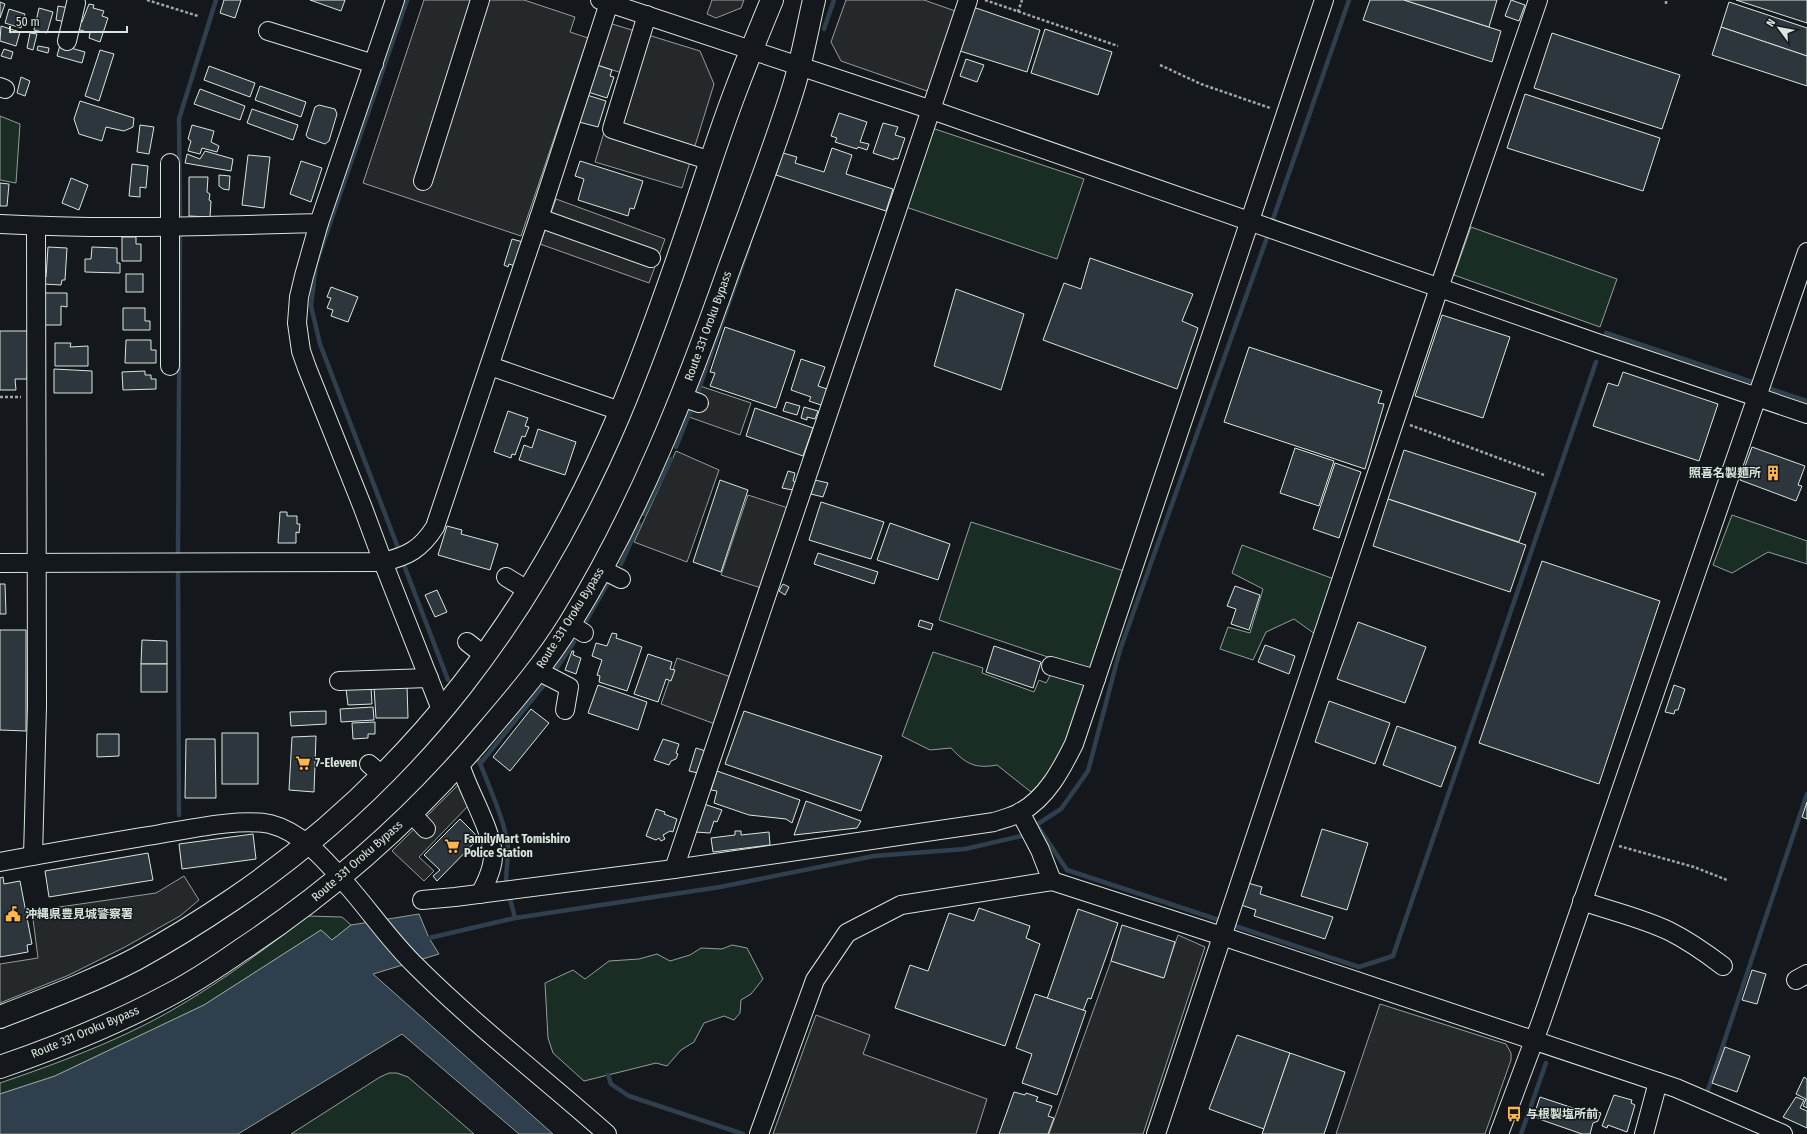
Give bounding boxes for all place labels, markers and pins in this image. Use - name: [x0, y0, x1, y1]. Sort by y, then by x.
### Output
- building icon: 照喜名製麺所: [1764, 464, 1782, 482]
- place label: 照喜名製麺所: [1689, 466, 1761, 480]
- supermarket icon: 7-Eleven: [294, 754, 312, 772]
- place label: 7-Eleven: [315, 756, 357, 770]
- place label: FamilyMart Tomishiro Police Station: [464, 832, 571, 860]
- supermarket icon: FamilyMart Tomishiro Police Station: [443, 837, 461, 855]
- public building icon: 沖縄県豊見城警察署: [4, 905, 22, 923]
- place label: 沖縄県豊見城警察署: [25, 907, 133, 921]
- bus stop icon: 与根製塩所前: [1505, 1105, 1523, 1123]
- place label: 与根製塩所前: [1526, 1107, 1598, 1121]

